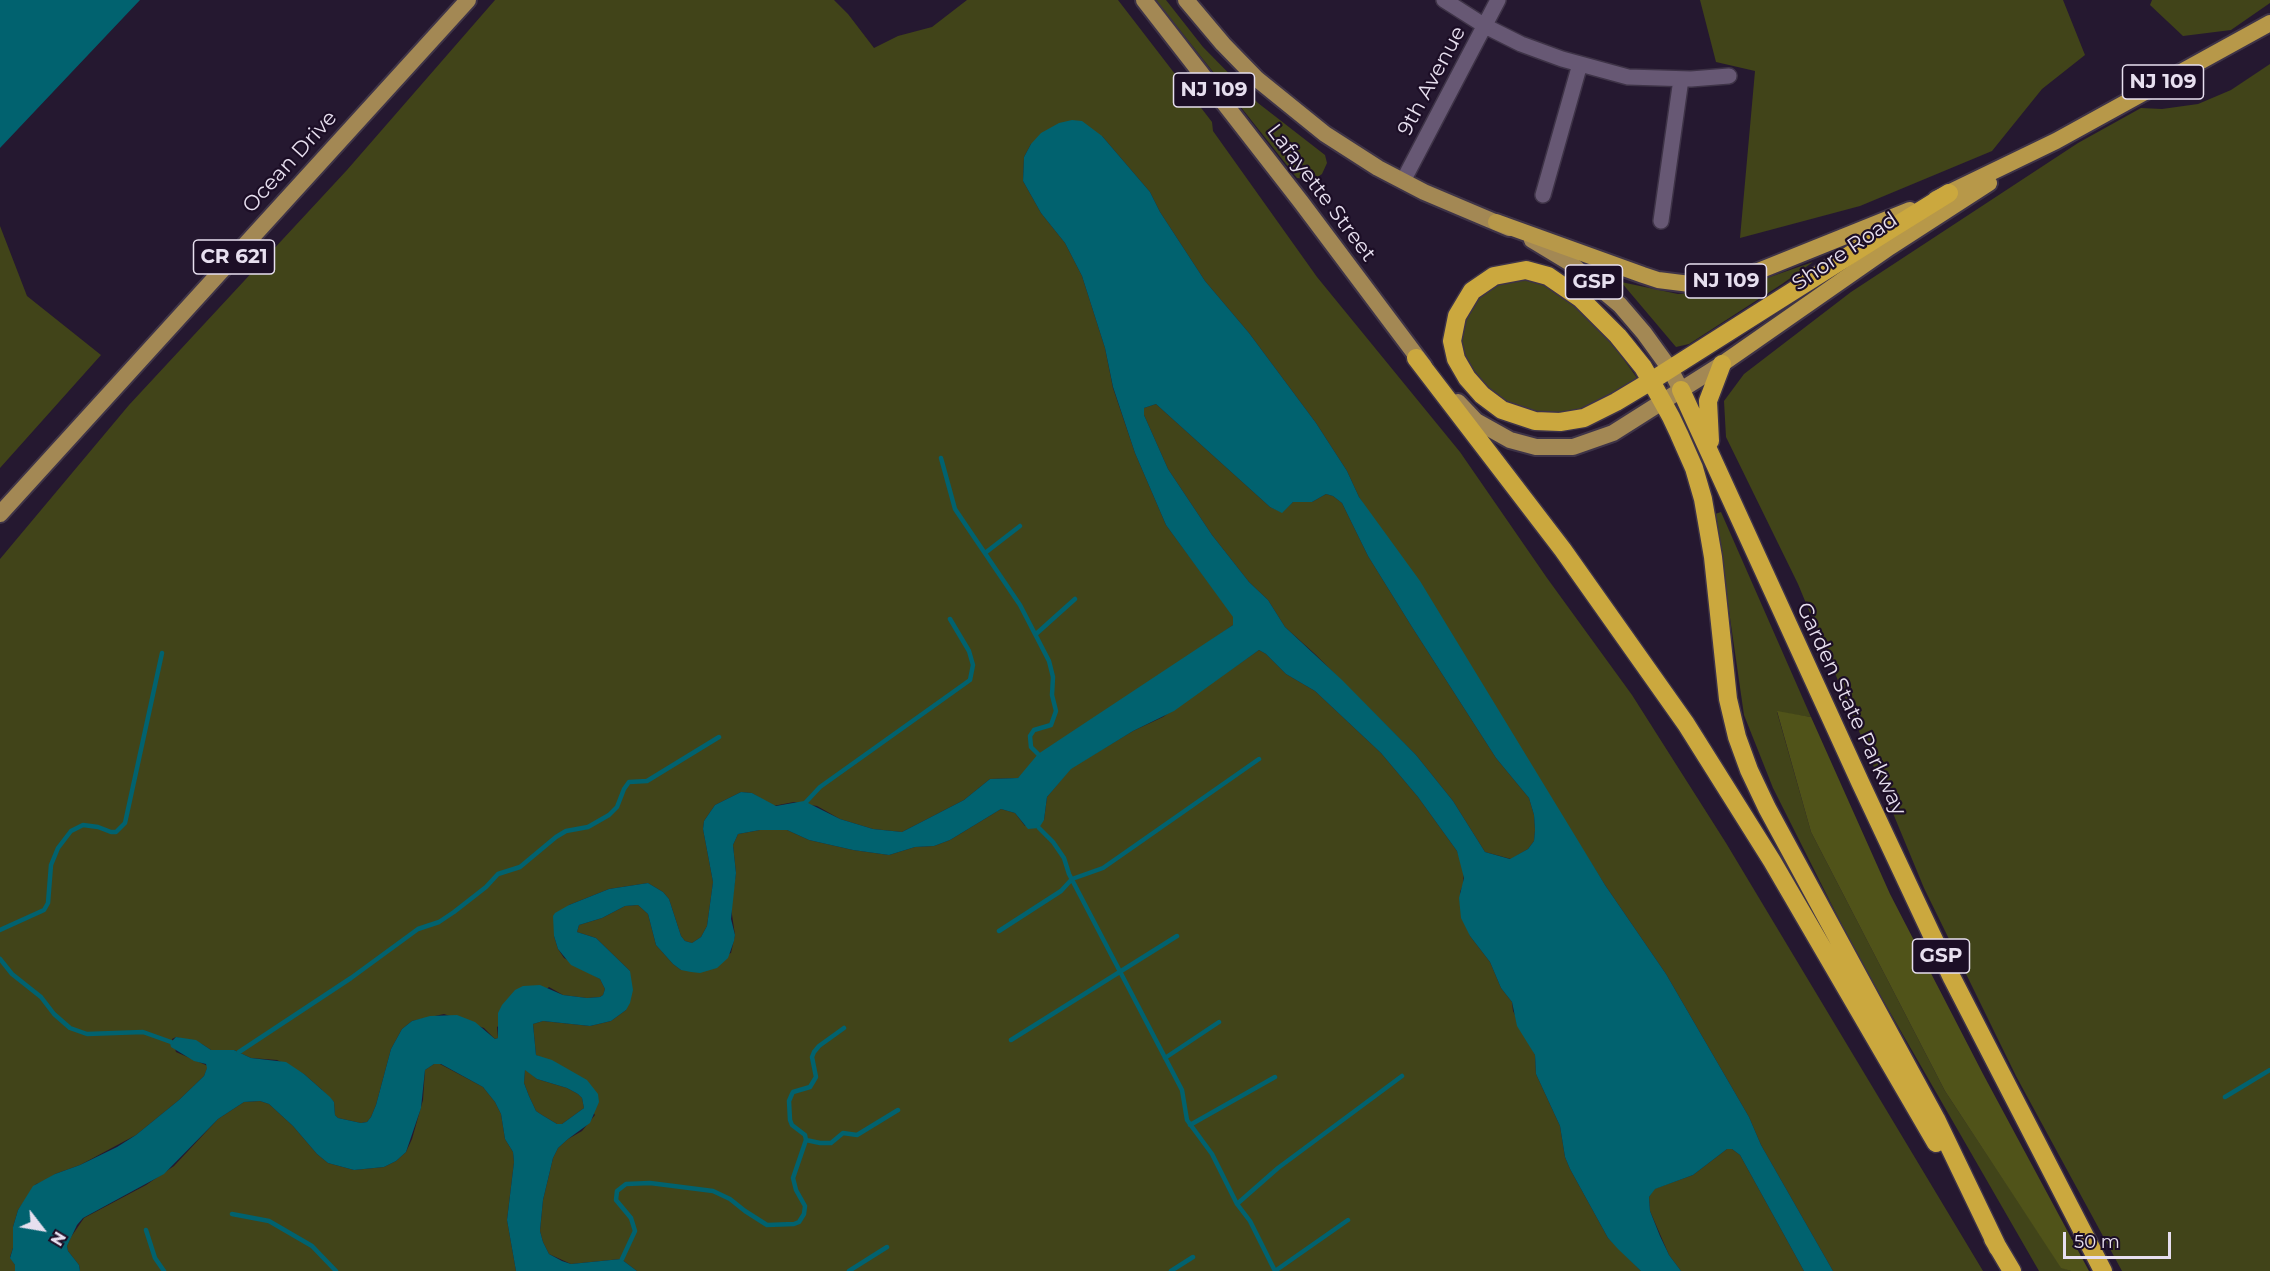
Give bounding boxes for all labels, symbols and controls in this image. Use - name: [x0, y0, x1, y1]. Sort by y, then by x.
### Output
- street label: 9th Avenue: [1393, 22, 1471, 140]
- road number: NJ 109: [2122, 65, 2204, 99]
- road number: NJ 109: [1174, 73, 1254, 107]
- street label: Ocean Drive: [238, 106, 342, 218]
- street label: Lafayette Street: [1261, 119, 1381, 267]
- street label: Shore Road: [1788, 208, 1902, 296]
- road number: CR 621: [194, 240, 274, 274]
- road number: NJ 109: [1686, 264, 1766, 298]
- road number: GSP: [1566, 265, 1622, 299]
- street label: Garden State Parkway: [1791, 599, 1911, 819]
- road number: GSP: [1912, 939, 1970, 973]
- north arrow: [12, 1199, 72, 1259]
- scale bar: [2066, 1220, 2174, 1258]
- text: N: [46, 1228, 69, 1249]
- text: 50 m: [2074, 1231, 2120, 1253]

